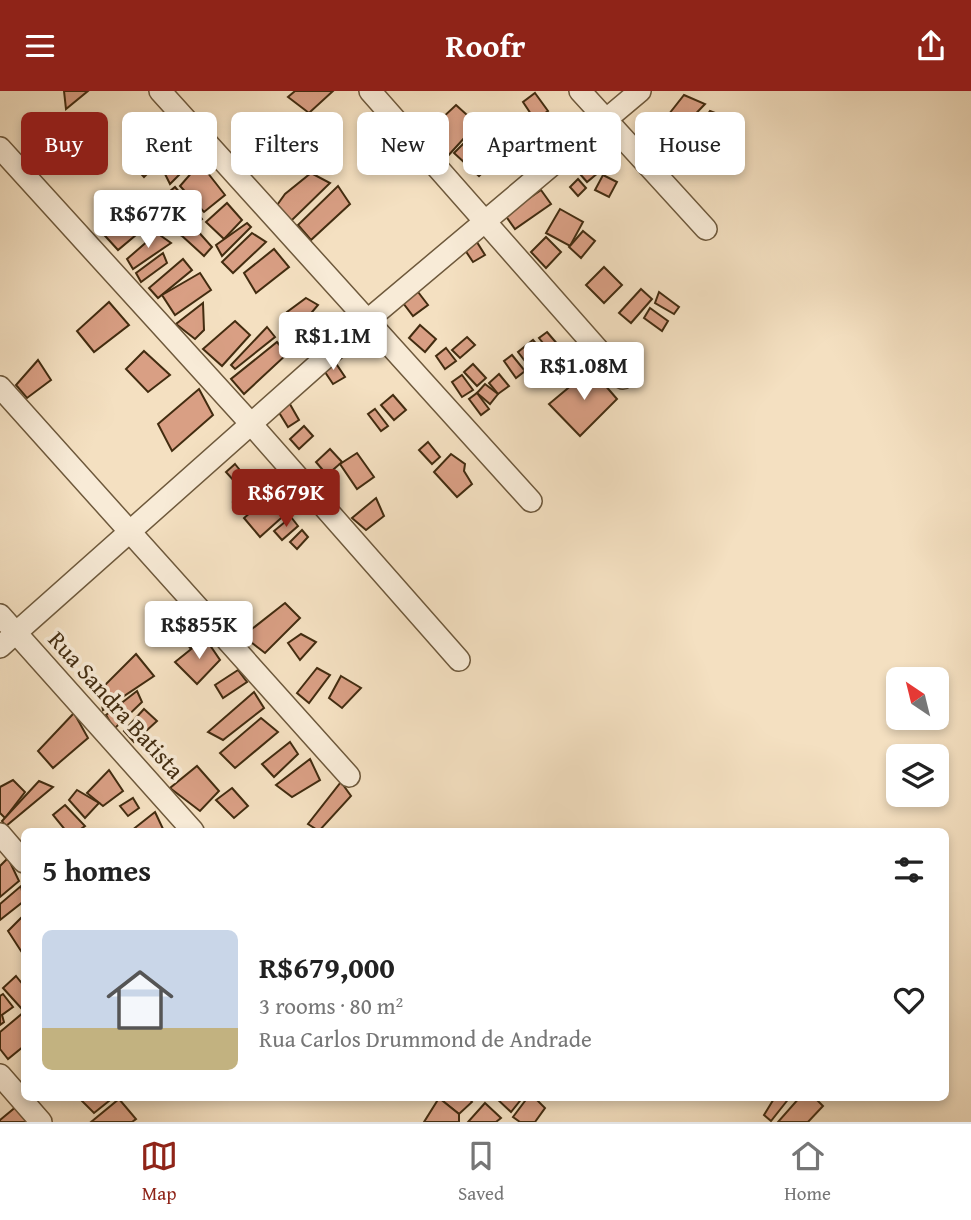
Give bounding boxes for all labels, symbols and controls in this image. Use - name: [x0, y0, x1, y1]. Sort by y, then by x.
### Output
- text: Roofr: [446, 22, 525, 69]
- icon: menu: [21, 27, 59, 65]
- icon: share: [912, 27, 950, 65]
- chip: Buy: [21, 112, 108, 175]
- chip: Rent: [122, 112, 217, 175]
- chip: Filters: [231, 112, 343, 175]
- chip: New: [357, 112, 449, 175]
- chip: Apartment: [463, 112, 621, 175]
- chip: House: [635, 112, 745, 175]
- pin: R$677K: [91, 191, 205, 250]
- text: R$677K: [110, 196, 186, 229]
- pin: R$1.1M: [276, 313, 390, 372]
- text: R$1.1M: [295, 318, 371, 351]
- pin: R$1.08M: [519, 343, 649, 402]
- text: R$1.08M: [540, 348, 628, 381]
- pin: R$679K: [229, 469, 343, 529]
- text: R$679K: [248, 475, 324, 508]
- pin: R$855K: [142, 601, 256, 661]
- text: R$855K: [161, 607, 237, 640]
- street label: Rua Sandra Batista: [40, 623, 193, 787]
- north arrow: [886, 667, 948, 730]
- map controls: [886, 667, 949, 807]
- button: layers: [886, 744, 949, 807]
- text: 5 homes: [42, 848, 151, 892]
- icon: filters: [890, 851, 928, 889]
- text: R$679,000: [259, 945, 395, 989]
- icon: home: [98, 958, 182, 1042]
- icon: heart: [890, 981, 928, 1019]
- text: 3 rooms · 80 m²: [259, 989, 403, 1022]
- text: Rua Carlos Drummond de Andrade: [259, 1022, 592, 1055]
- tab: Map: [140, 1137, 178, 1207]
- tab: Saved: [458, 1137, 504, 1207]
- tab: Home: [784, 1137, 831, 1207]

